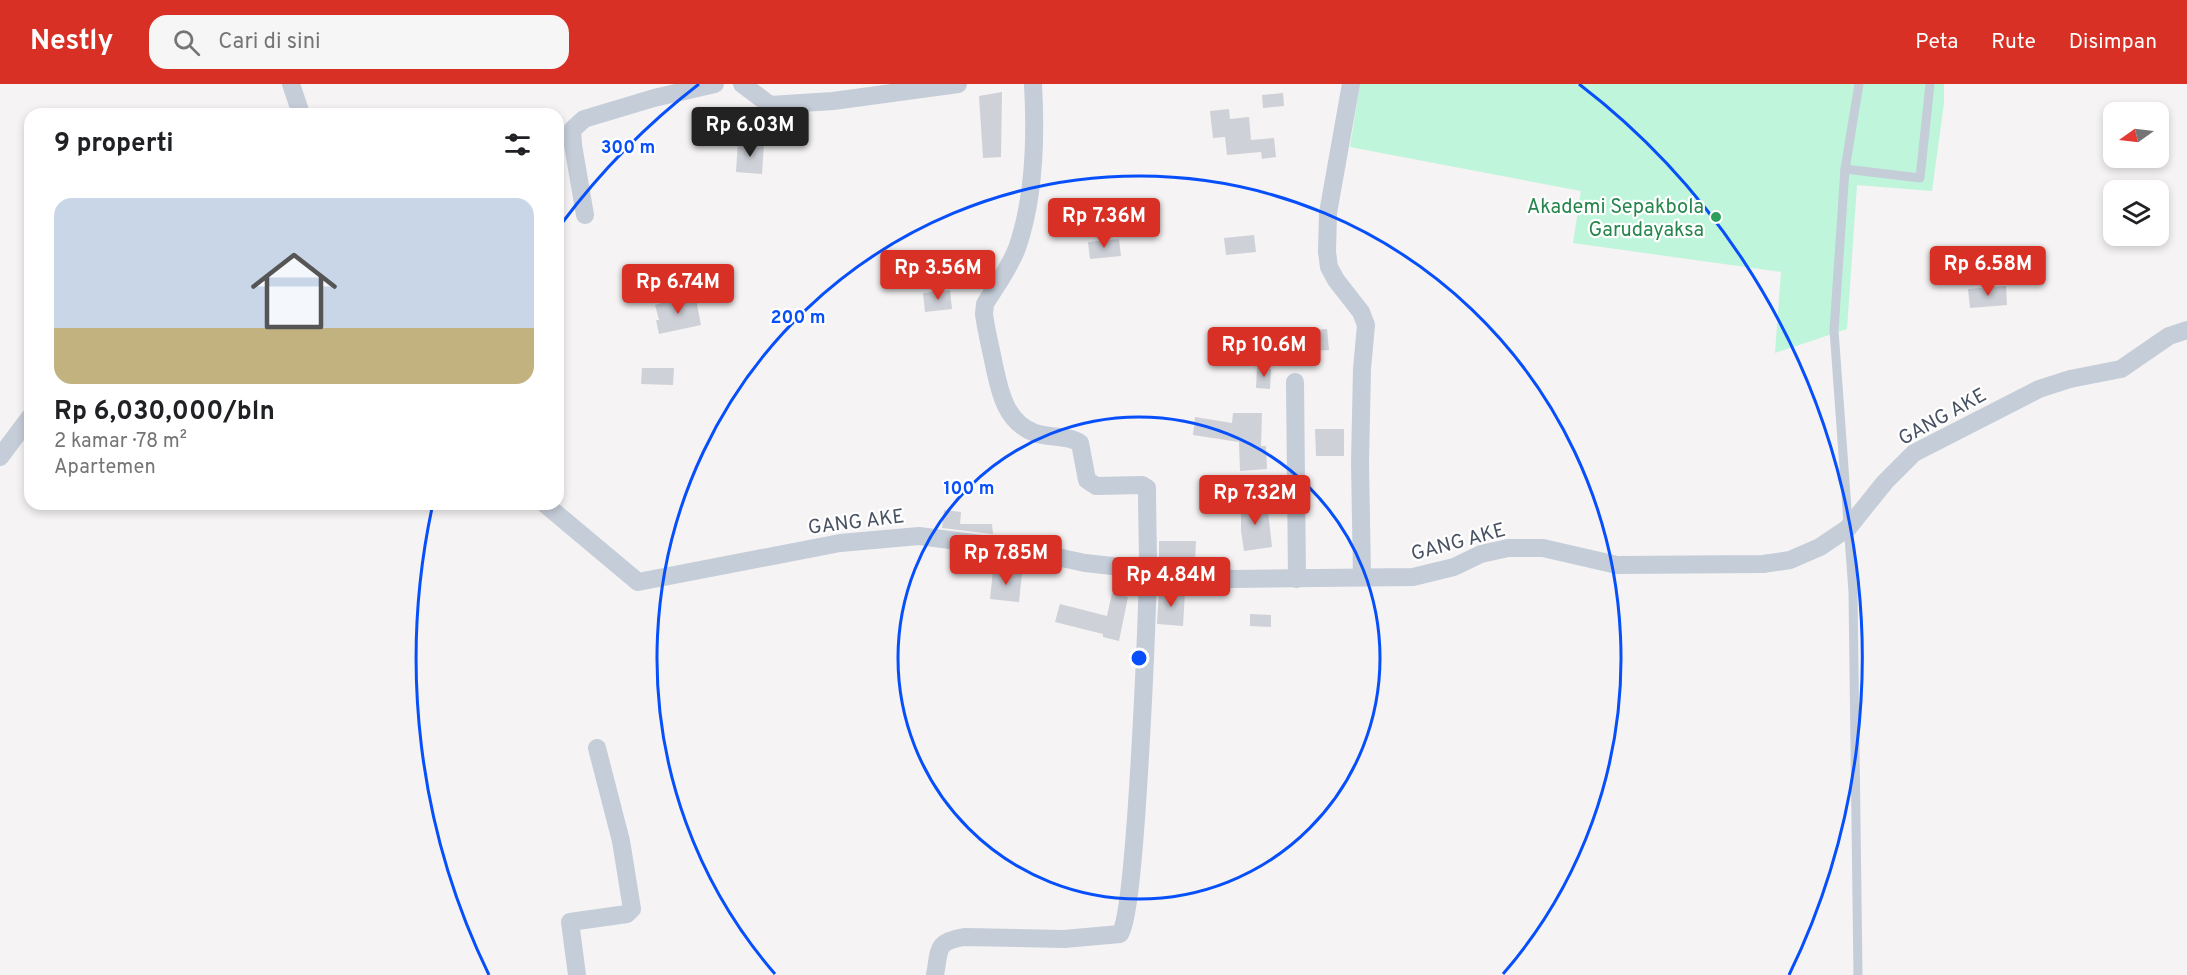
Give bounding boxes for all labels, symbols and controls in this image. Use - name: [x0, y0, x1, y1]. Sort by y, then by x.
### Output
- search box: [149, 15, 569, 69]
- text: Nestly: [30, 24, 113, 60]
- icon: search: [170, 26, 203, 59]
- text: Cari di sini: [218, 29, 321, 56]
- text: Peta: [1915, 29, 1958, 56]
- text: Rute: [1991, 29, 2036, 56]
- text: Disimpan: [2069, 29, 2157, 56]
- north arrow: [2103, 102, 2169, 168]
- map controls: [2103, 102, 2169, 246]
- pin: Rp 6.03M: [688, 107, 812, 158]
- text: Rp 6.03M: [706, 113, 794, 139]
- text: 9 properti: [54, 128, 174, 161]
- icon: filters: [501, 128, 534, 161]
- text: 300 m: [601, 137, 655, 160]
- button: layers: [2103, 180, 2169, 246]
- place label: Akademi Sepakbola Garudayaksa: [1527, 195, 1704, 244]
- pin: Rp 7.36M: [1042, 198, 1166, 249]
- text: Rp 7.36M: [1062, 204, 1146, 230]
- marker: Akademi Sepakbola Garudayaksa: [1709, 210, 1723, 224]
- icon: home: [240, 237, 348, 345]
- pin: Rp 6.58M: [1926, 246, 2050, 297]
- pin: Rp 3.56M: [876, 250, 1000, 301]
- text: Rp 6.58M: [1944, 252, 2032, 278]
- text: Rp 3.56M: [894, 256, 982, 282]
- pin: Rp 6.74M: [616, 264, 740, 315]
- text: Rp 6.74M: [636, 270, 720, 296]
- text: 200 m: [770, 307, 826, 330]
- pin: Rp 10.6M: [1202, 327, 1326, 378]
- text: Rp 10.6M: [1222, 333, 1306, 359]
- street label: GANG AKE: [1894, 383, 1992, 453]
- text: Rp 6,030,000/bln: [54, 396, 275, 429]
- text: 2 kamar · 78 m²: [54, 429, 187, 455]
- text: Apartemen: [54, 455, 156, 481]
- pin: Rp 7.32M: [1193, 475, 1317, 526]
- text: 100 m: [943, 478, 995, 501]
- text: Rp 7.32M: [1213, 481, 1297, 507]
- street label: GANG AKE: [807, 504, 906, 542]
- street label: GANG AKE: [1408, 518, 1509, 568]
- pin: Rp 7.85M: [944, 535, 1068, 586]
- text: Rp 7.85M: [964, 541, 1048, 567]
- pin: Rp 4.84M: [1109, 557, 1233, 608]
- text: Rp 4.84M: [1126, 563, 1216, 589]
- centre of rings: [1129, 648, 1149, 668]

